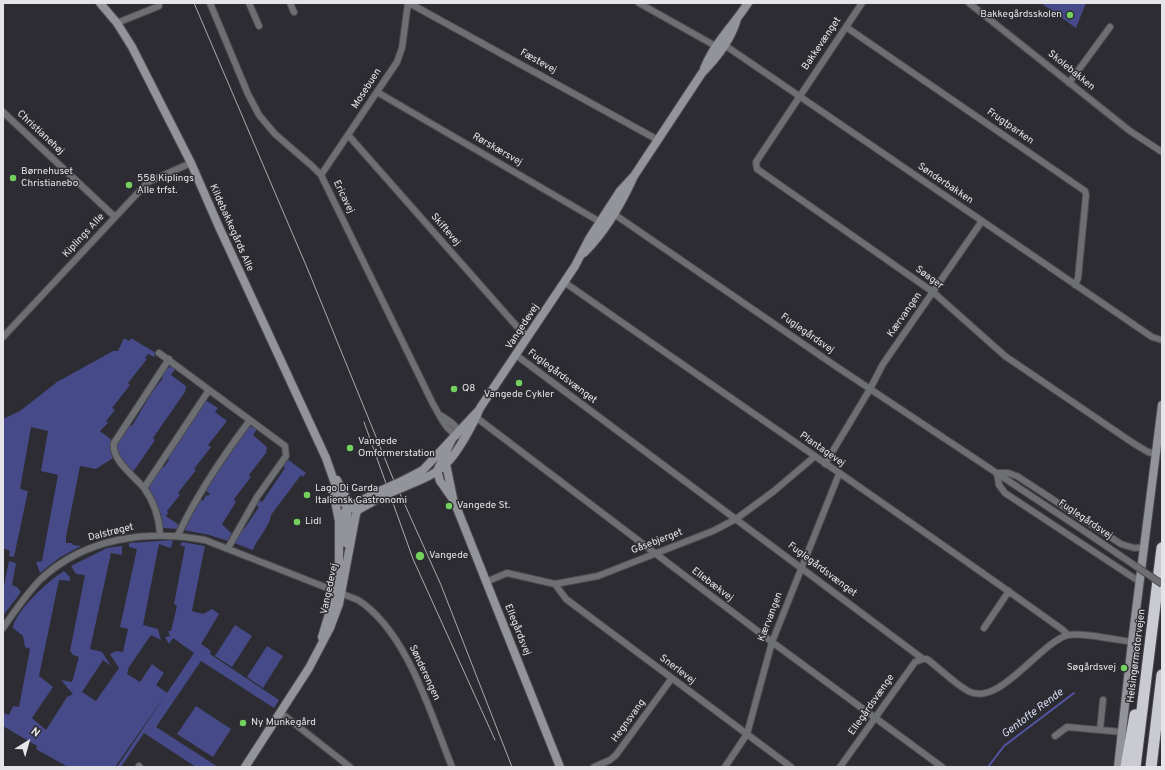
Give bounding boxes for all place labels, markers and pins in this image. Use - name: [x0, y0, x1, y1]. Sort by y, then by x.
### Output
- place label: Bakkegårdsskolen: [980, 9, 1062, 21]
- marker: Bakkegårdsskolen: [1065, 10, 1075, 20]
- place label: Børnehuset Christianebo: [21, 166, 78, 190]
- marker: Børnehuset Christianebo: [8, 173, 18, 183]
- place label: 558 Kiplings Alle trfst.: [137, 173, 194, 196]
- marker: 558 Kiplings Alle trfst.: [124, 180, 134, 190]
- marker: Vangede Cykler: [514, 378, 524, 388]
- place label: Q8: [462, 383, 475, 395]
- marker: Q8: [449, 384, 459, 394]
- place label: Vangede Cykler: [484, 389, 554, 401]
- place label: Vangede Omformerstation: [358, 436, 435, 460]
- marker: Vangede Omformerstation: [345, 443, 355, 453]
- place label: Lago Di Garda Italiensk Gastronomi: [315, 483, 407, 506]
- marker: Lago Di Garda Italiensk Gastronomi: [302, 490, 312, 500]
- place label: Vangede St.: [457, 500, 510, 512]
- marker: Vangede St.: [444, 501, 454, 511]
- place label: Lidl: [305, 516, 321, 528]
- marker: Lidl: [292, 517, 302, 527]
- marker: Vangede: [414, 550, 426, 562]
- place label: Vangede: [429, 550, 468, 562]
- place label: Søgårdsvej: [1067, 662, 1116, 674]
- marker: Søgårdsvej: [1119, 663, 1129, 673]
- place label: Ny Munkegård: [251, 717, 316, 729]
- marker: Ny Munkegård: [238, 718, 248, 728]

